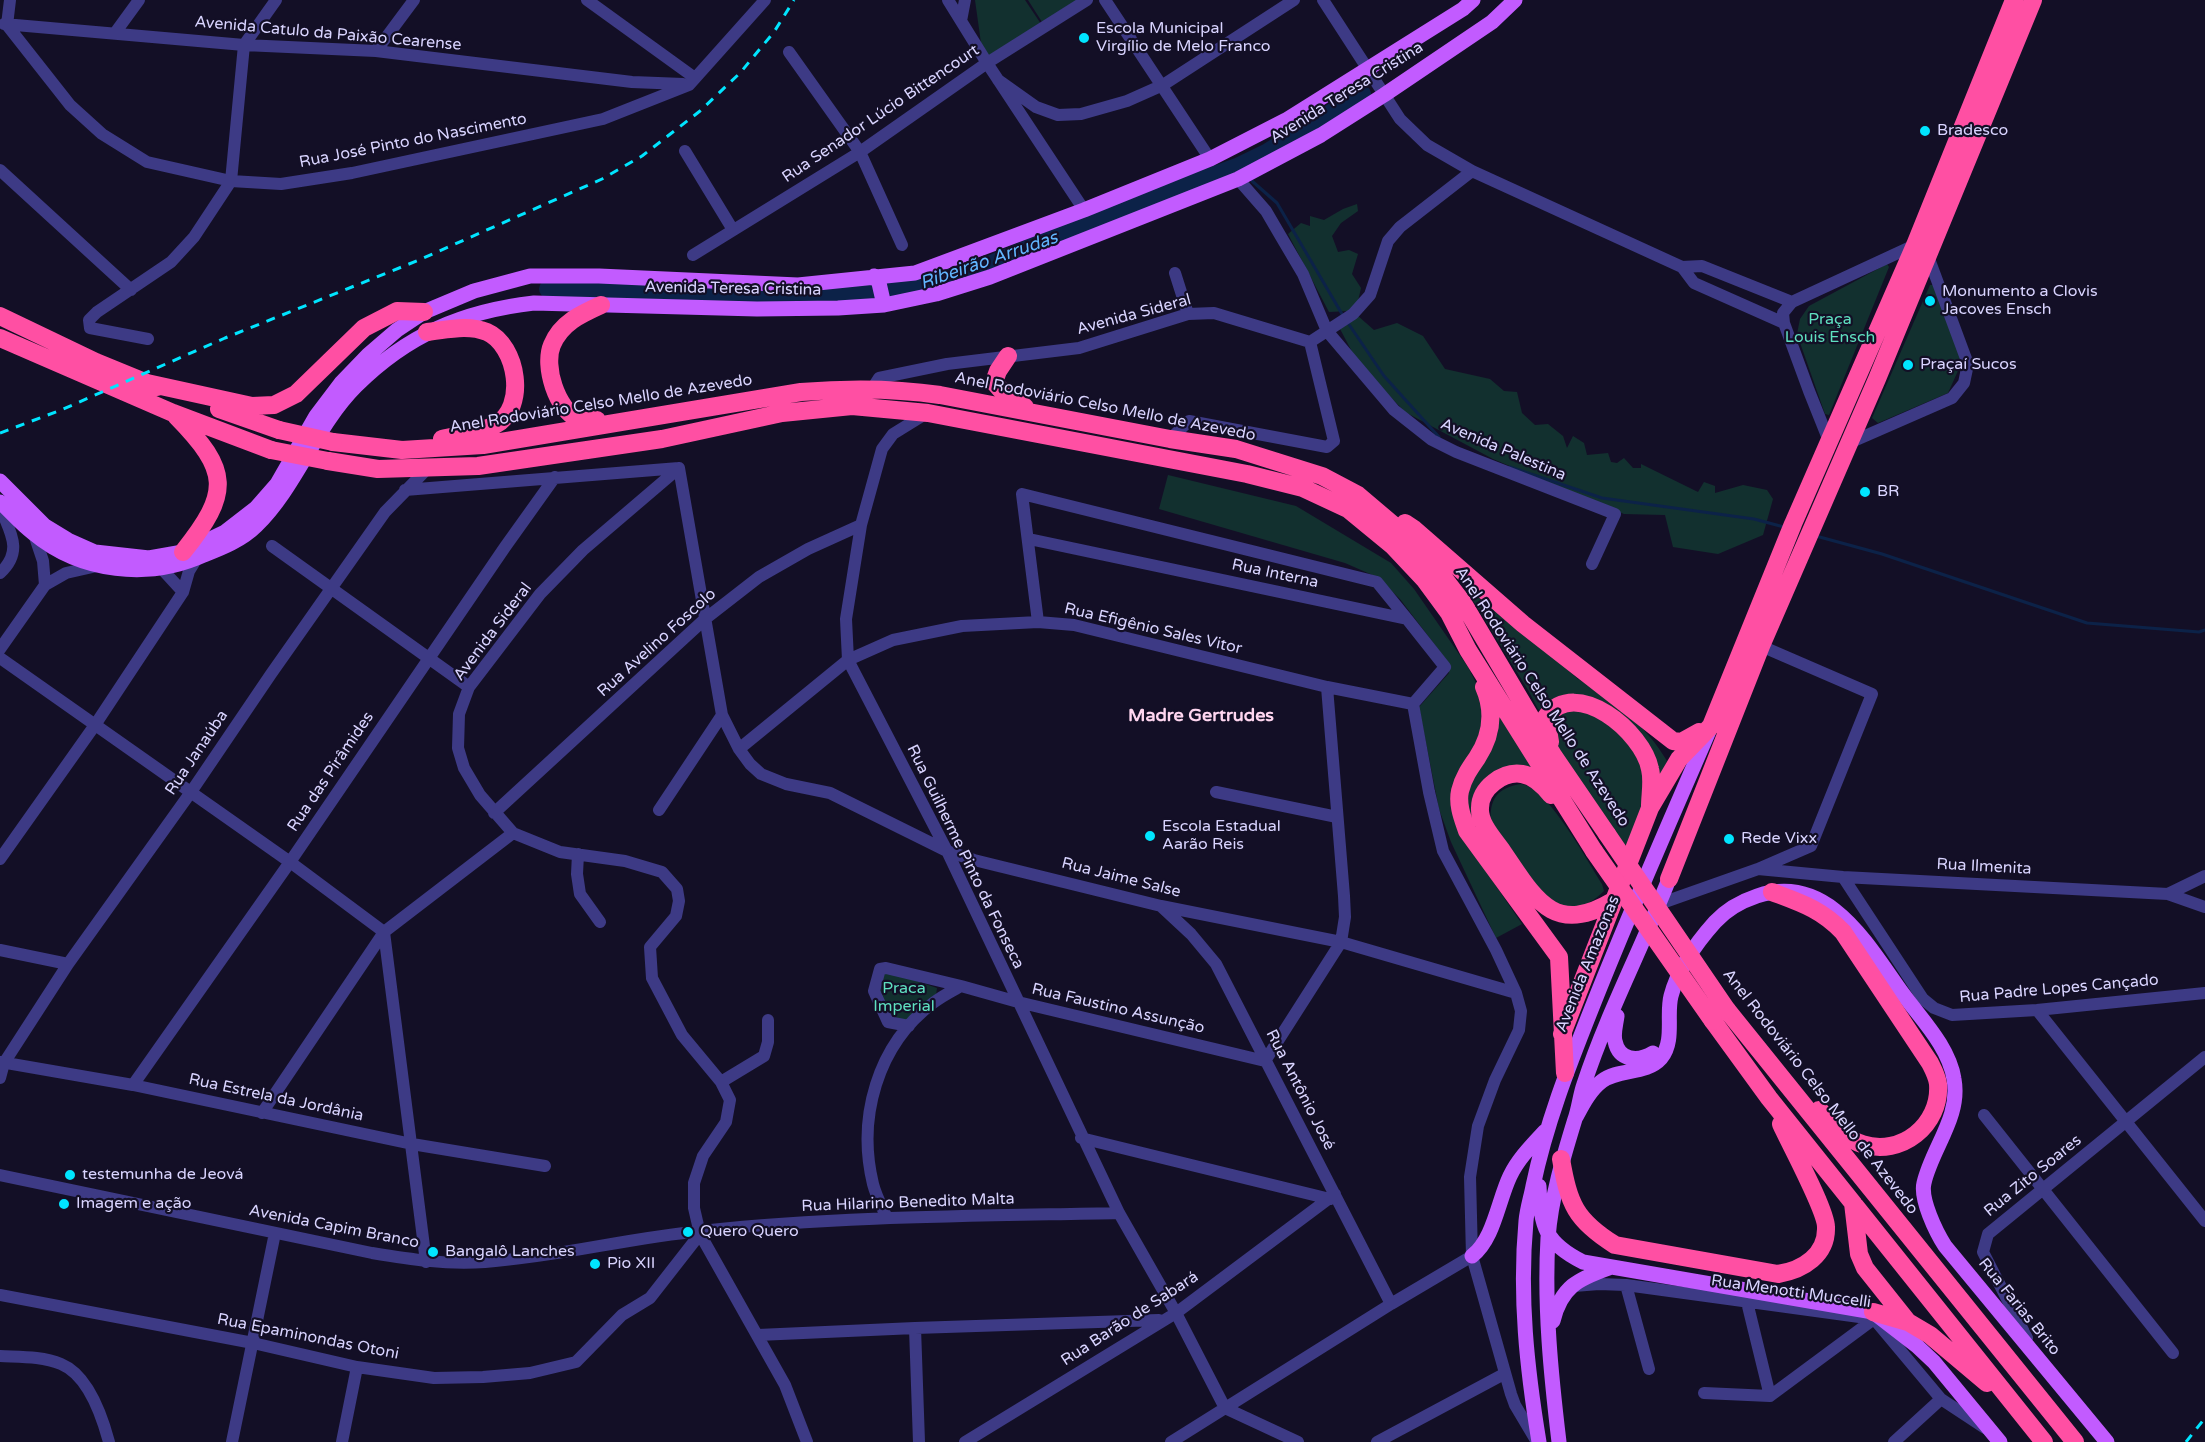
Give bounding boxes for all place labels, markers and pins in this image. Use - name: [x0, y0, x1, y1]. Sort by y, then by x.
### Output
- place label: Escola Municipal Virgílio de Melo Franco: [1096, 19, 1271, 57]
- marker: Escola Municipal Virgílio de Melo Franco: [1077, 31, 1091, 45]
- place label: Bradesco: [1937, 121, 2008, 141]
- marker: Bradesco: [1918, 124, 1932, 138]
- place label: Monumento a Clovis Jacoves Ensch: [1942, 282, 2098, 320]
- marker: Monumento a Clovis Jacoves Ensch: [1923, 294, 1937, 308]
- place label: Praçaí Sucos: [1920, 355, 2017, 375]
- marker: Praçaí Sucos: [1901, 358, 1915, 372]
- place label: BR: [1877, 482, 1899, 502]
- marker: BR: [1858, 485, 1872, 499]
- place label: Escola Estadual Aarão Reis: [1162, 817, 1281, 855]
- marker: Escola Estadual Aarão Reis: [1143, 829, 1157, 843]
- place label: Rede Vixx: [1741, 829, 1817, 849]
- marker: Rede Vixx: [1722, 832, 1736, 846]
- place label: testemunha de Jeová: [82, 1165, 244, 1185]
- marker: testemunha de Jeová: [63, 1168, 77, 1182]
- place label: Imagem e ação: [76, 1194, 192, 1214]
- marker: Imagem e ação: [57, 1197, 71, 1211]
- place label: Quero Quero: [700, 1222, 799, 1242]
- marker: Quero Quero: [681, 1225, 695, 1239]
- place label: Bangalô Lanches: [445, 1242, 575, 1262]
- marker: Bangalô Lanches: [426, 1245, 440, 1259]
- place label: Pio XII: [607, 1254, 655, 1274]
- marker: Pio XII: [588, 1257, 602, 1271]

